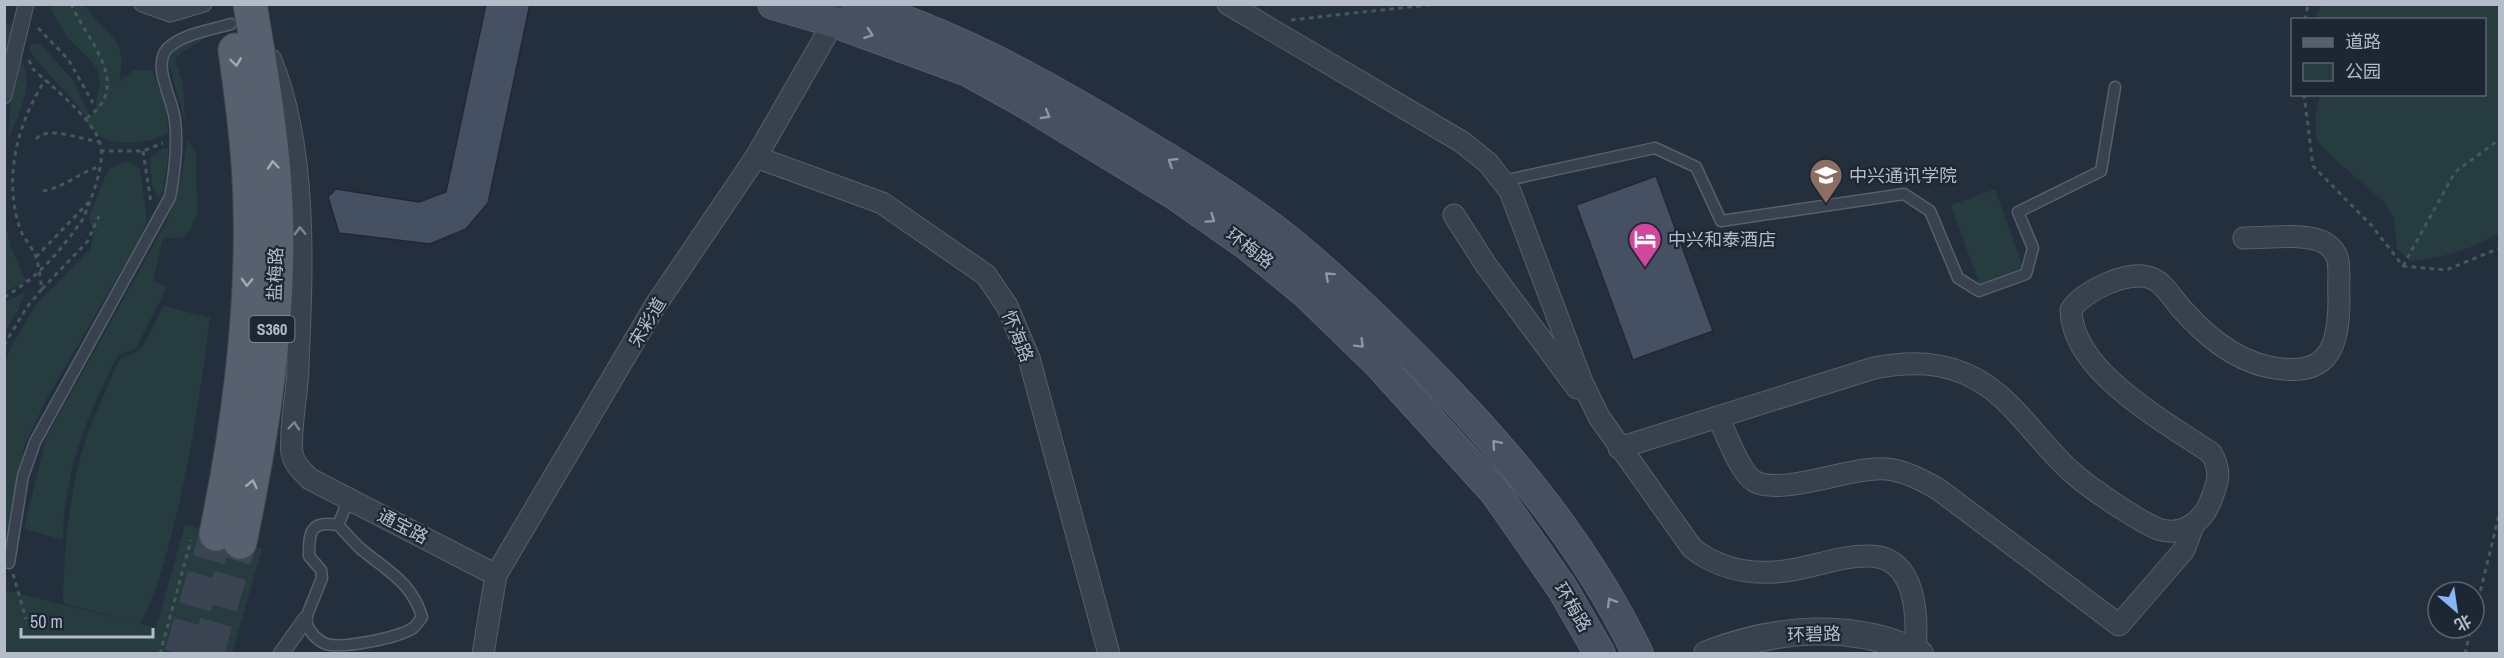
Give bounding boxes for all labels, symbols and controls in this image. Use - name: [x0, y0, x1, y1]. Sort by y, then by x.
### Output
- legend: [2291, 18, 2486, 96]
- one-way arrow: [863, 27, 874, 40]
- text: 道路: [2345, 29, 2381, 54]
- one-way arrow: [230, 57, 242, 66]
- text: 公园: [2345, 59, 2381, 84]
- one-way arrow: [1040, 108, 1050, 119]
- one-way arrow: [1168, 157, 1178, 169]
- school or university icon: 中兴通讯学院: [1808, 157, 1844, 204]
- one-way arrow: [267, 161, 280, 170]
- place label: 中兴通讯学院: [1849, 163, 1957, 188]
- one-way arrow: [1204, 212, 1215, 223]
- hotel icon: 中兴和泰酒店: [1627, 221, 1663, 268]
- street label: 环梅路: [1221, 222, 1279, 274]
- one-way arrow: [294, 227, 306, 236]
- place label: 中兴和泰酒店: [1668, 227, 1776, 252]
- street label: 盐梅路: [262, 247, 288, 301]
- one-way arrow: [1326, 272, 1336, 283]
- one-way arrow: [241, 277, 254, 286]
- street label: 宋彩道: [622, 292, 672, 352]
- street label: 怀海路: [996, 306, 1040, 366]
- road number: S360: [250, 316, 294, 342]
- one-way arrow: [1352, 337, 1363, 348]
- one-way arrow: [287, 422, 300, 431]
- one-way arrow: [1492, 441, 1503, 451]
- one-way arrow: [245, 480, 258, 490]
- street label: 通宝路: [373, 503, 433, 549]
- street label: 环梅路: [1548, 577, 1598, 637]
- north arrow: [2426, 580, 2486, 640]
- one-way arrow: [1606, 598, 1618, 608]
- scale bar: [21, 601, 153, 639]
- text: 50 m: [30, 609, 63, 634]
- text: 北: [2451, 610, 2476, 637]
- street label: 环碧路: [1787, 621, 1841, 647]

